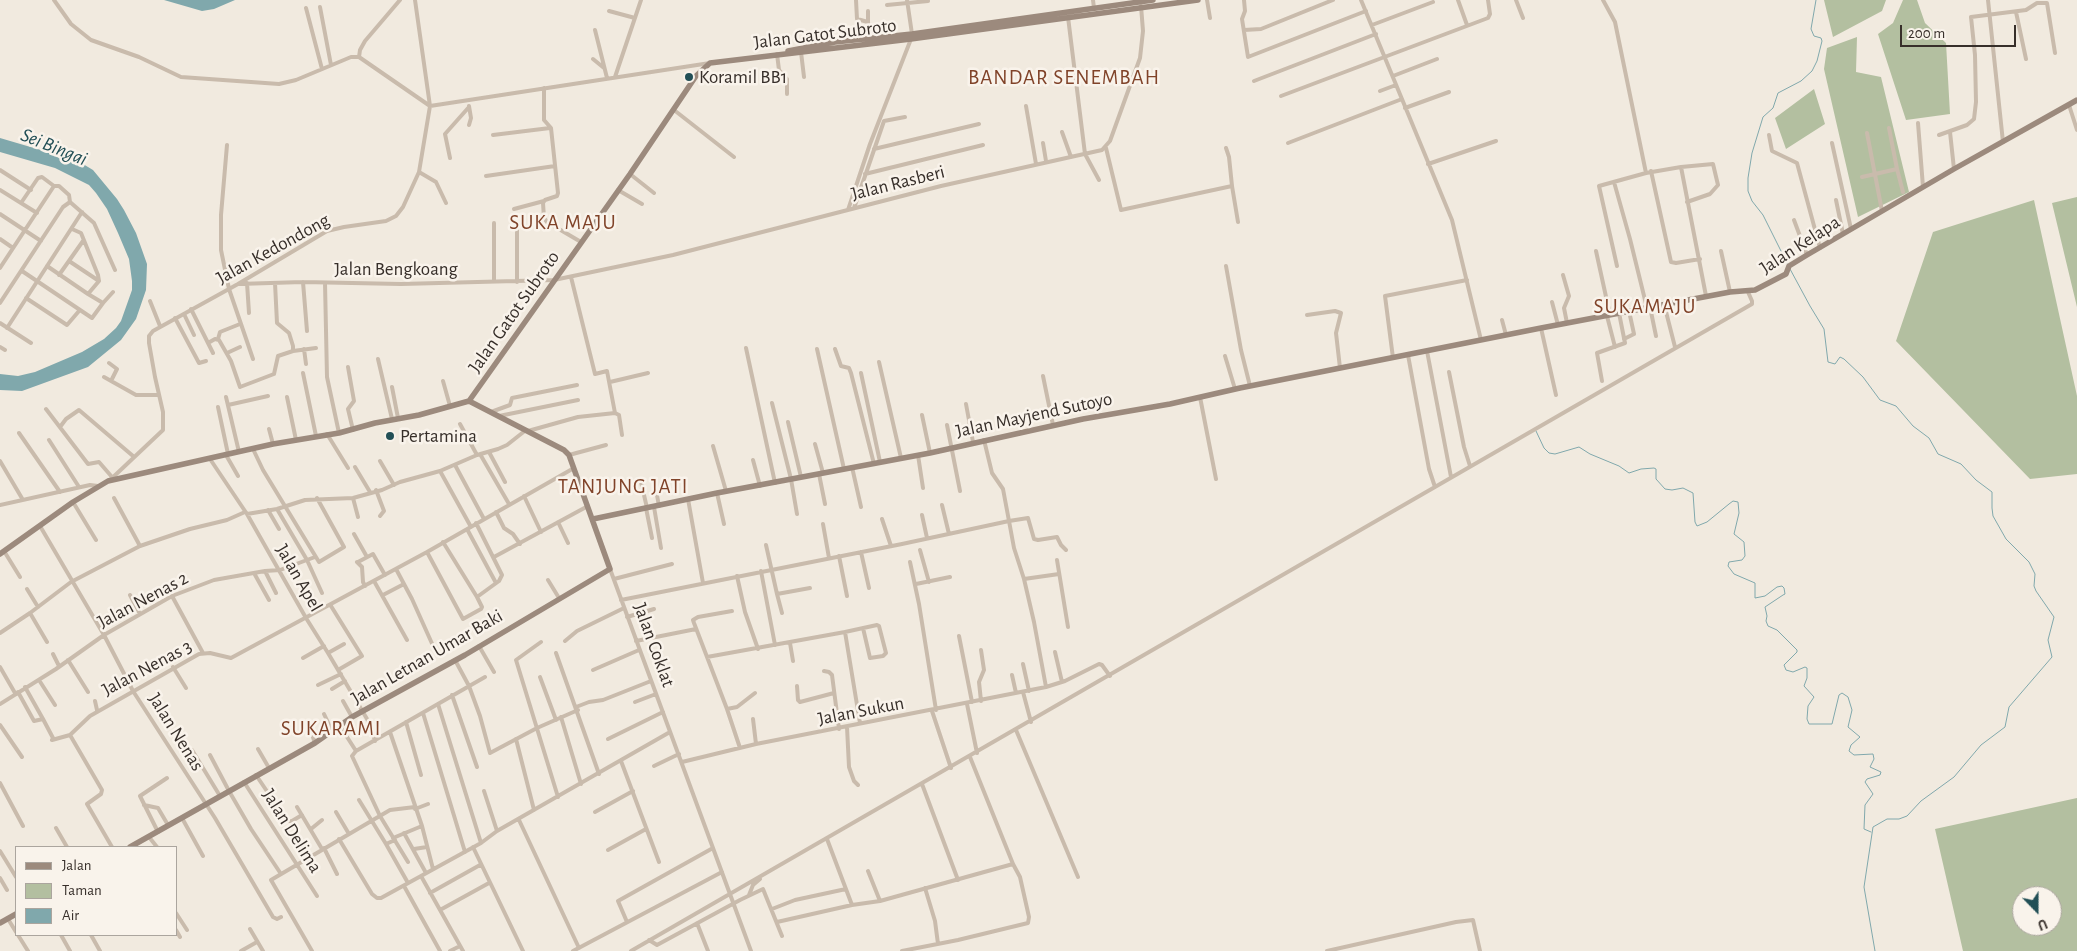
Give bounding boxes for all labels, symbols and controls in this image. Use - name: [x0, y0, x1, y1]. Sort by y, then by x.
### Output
- street label: Jalan Gatot Subroto: [752, 14, 898, 54]
- scale bar: [1902, 15, 2018, 47]
- text: 200 m: [1908, 26, 1945, 41]
- district label: BANDAR SENEMBAH: [966, 65, 1162, 91]
- place label: Koramil BB1: [699, 66, 787, 88]
- marker: Koramil BB1: [683, 71, 695, 83]
- water label: Sei Bingai: [17, 123, 91, 171]
- street label: Jalan Rasberi: [849, 160, 947, 206]
- street label: Jalan Kedondong: [212, 208, 334, 290]
- district label: SUKA MAJU: [508, 210, 618, 236]
- street label: Jalan Kelapa: [1756, 211, 1844, 279]
- street label: Jalan Gatot Subroto: [463, 247, 565, 377]
- street label: Jalan Bengkoang: [334, 258, 458, 280]
- district label: SUKAMAJU: [1592, 294, 1698, 320]
- street label: Jalan Mayjend Sutoyo: [954, 387, 1114, 443]
- place label: Pertamina: [400, 425, 477, 447]
- marker: Pertamina: [384, 430, 396, 442]
- district label: TANJUNG JATI: [556, 474, 690, 500]
- street label: Jalan Apel: [271, 540, 327, 616]
- street label: Jalan Nenas 2: [94, 567, 192, 633]
- street label: Jalan Coklat: [628, 600, 680, 690]
- street label: Jalan Letnan Umar Baki: [347, 604, 507, 710]
- street label: Jalan Nenas 3: [98, 635, 196, 701]
- street label: Jalan Nenas: [143, 689, 209, 775]
- street label: Jalan Sukun: [816, 691, 906, 731]
- district label: SUKARAMI: [280, 716, 382, 742]
- street label: Jalan Delima: [257, 785, 327, 877]
- legend: [15, 846, 178, 936]
- text: Jalan: [62, 858, 92, 873]
- text: Taman: [62, 883, 102, 898]
- north arrow: [2012, 886, 2062, 936]
- text: Air: [62, 908, 79, 923]
- text: U: [2035, 916, 2049, 932]

